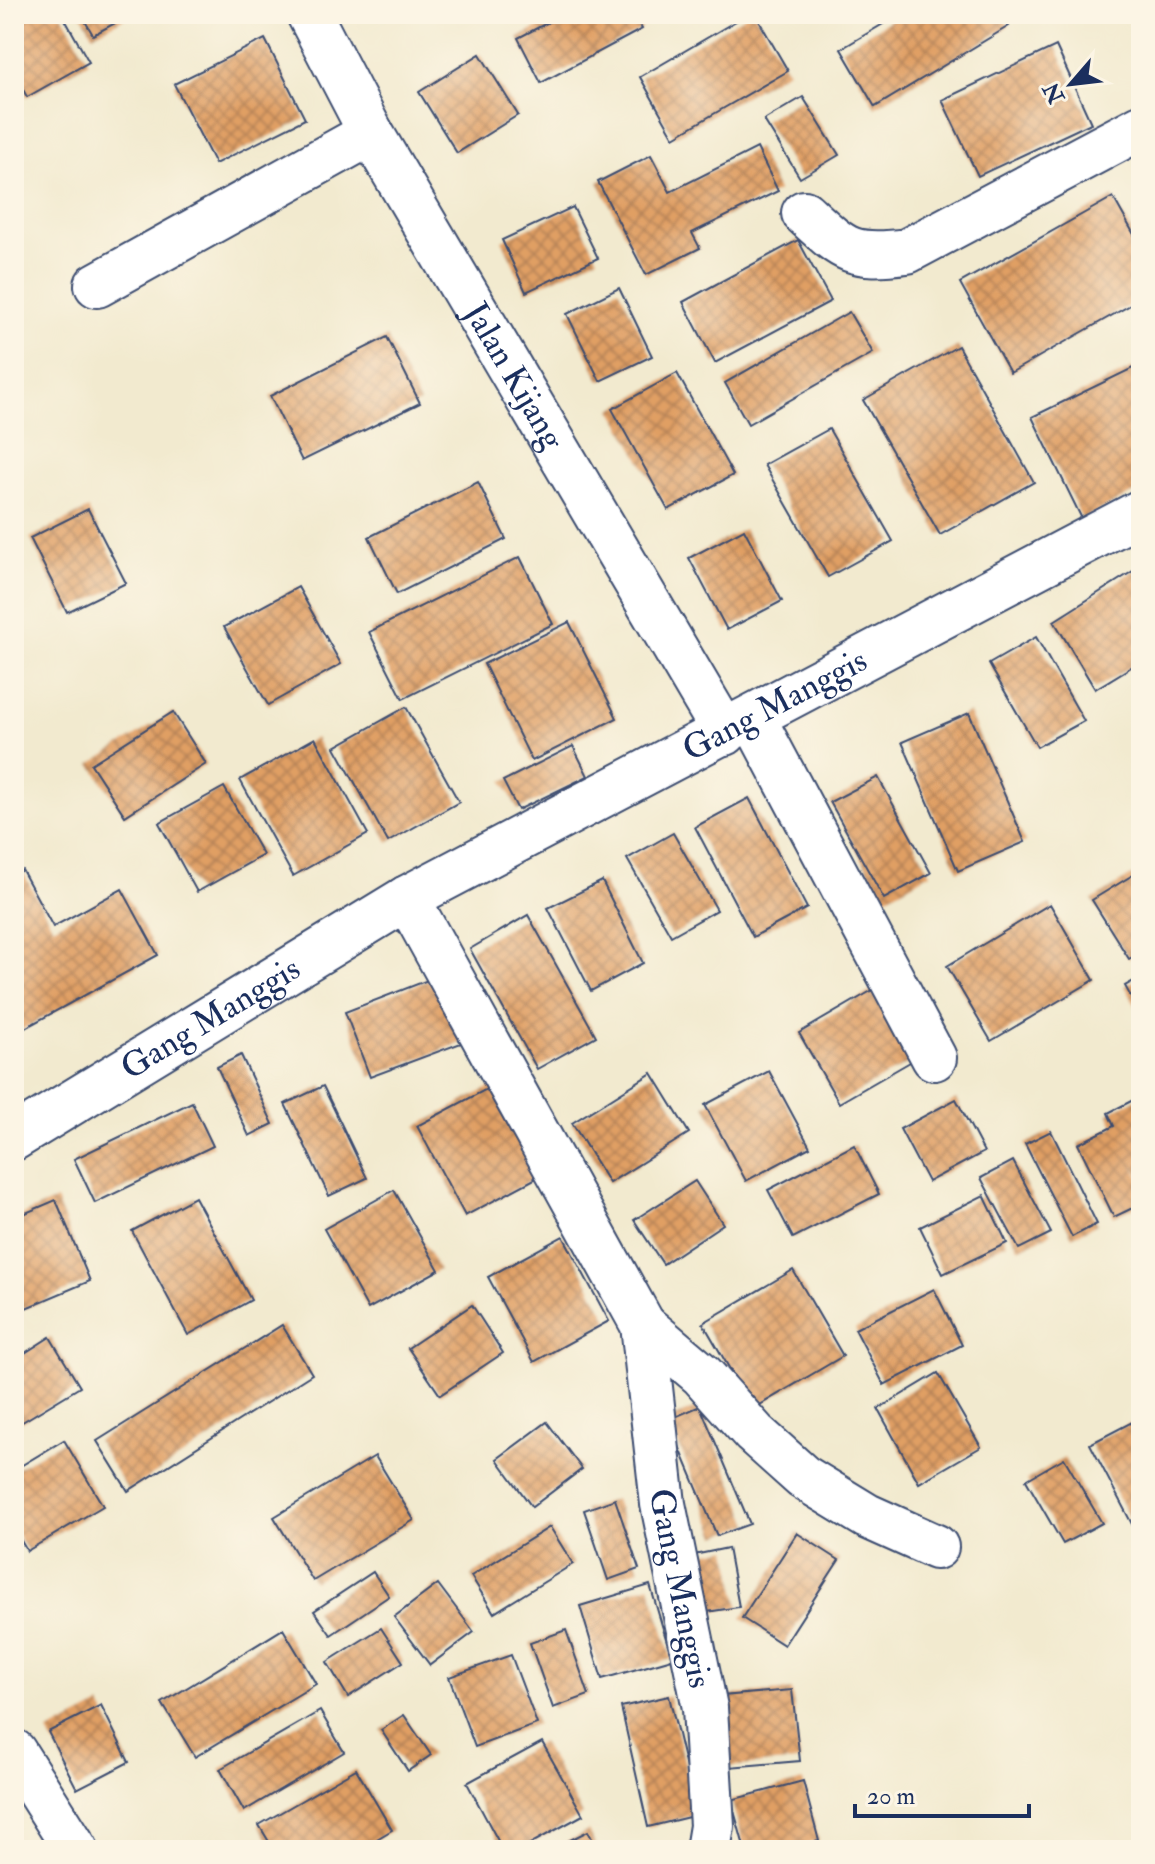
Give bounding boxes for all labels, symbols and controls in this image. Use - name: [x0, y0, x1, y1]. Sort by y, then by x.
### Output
- north arrow: [1031, 44, 1111, 124]
- text: N: [1037, 77, 1072, 109]
- street label: Jalan Kijang: [454, 294, 575, 458]
- street label: Gang Manggis: [675, 638, 874, 771]
- street label: Gang Manggis: [113, 947, 308, 1089]
- street label: Gang Manggis: [640, 1487, 722, 1692]
- scale bar: [855, 1768, 1029, 1818]
- text: 20 m: [867, 1781, 916, 1812]

